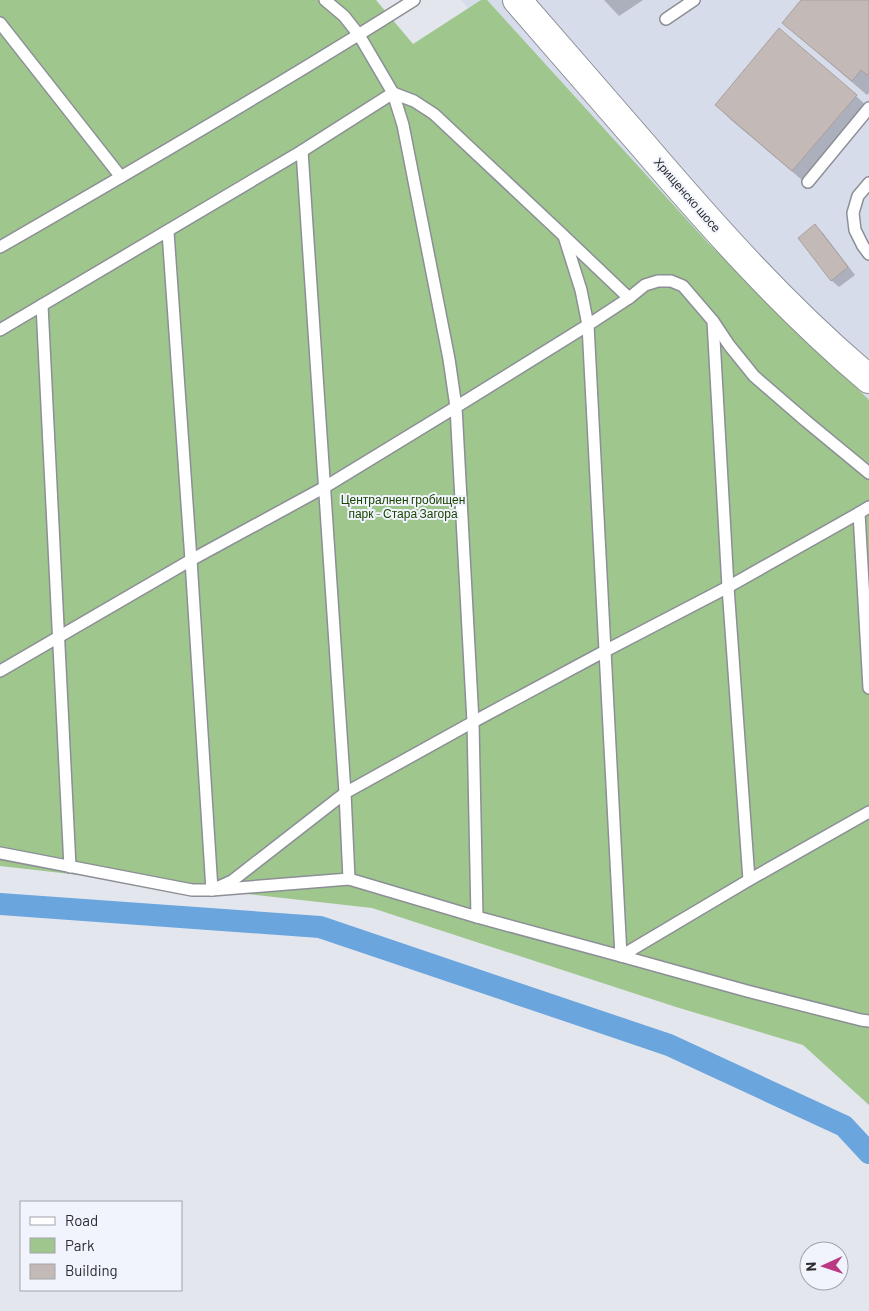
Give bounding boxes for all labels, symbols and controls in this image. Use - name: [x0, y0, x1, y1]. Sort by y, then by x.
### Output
- street label: Хрищенско шосе: [651, 154, 724, 235]
- park label: Централнен гробищен парк - Стара Загора: [341, 492, 465, 521]
- legend: [20, 1201, 182, 1291]
- text: Road: [65, 1211, 98, 1229]
- text: Park: [65, 1236, 95, 1254]
- north arrow: [799, 1241, 849, 1291]
- text: Building: [65, 1261, 118, 1279]
- text: N: [802, 1262, 819, 1272]

